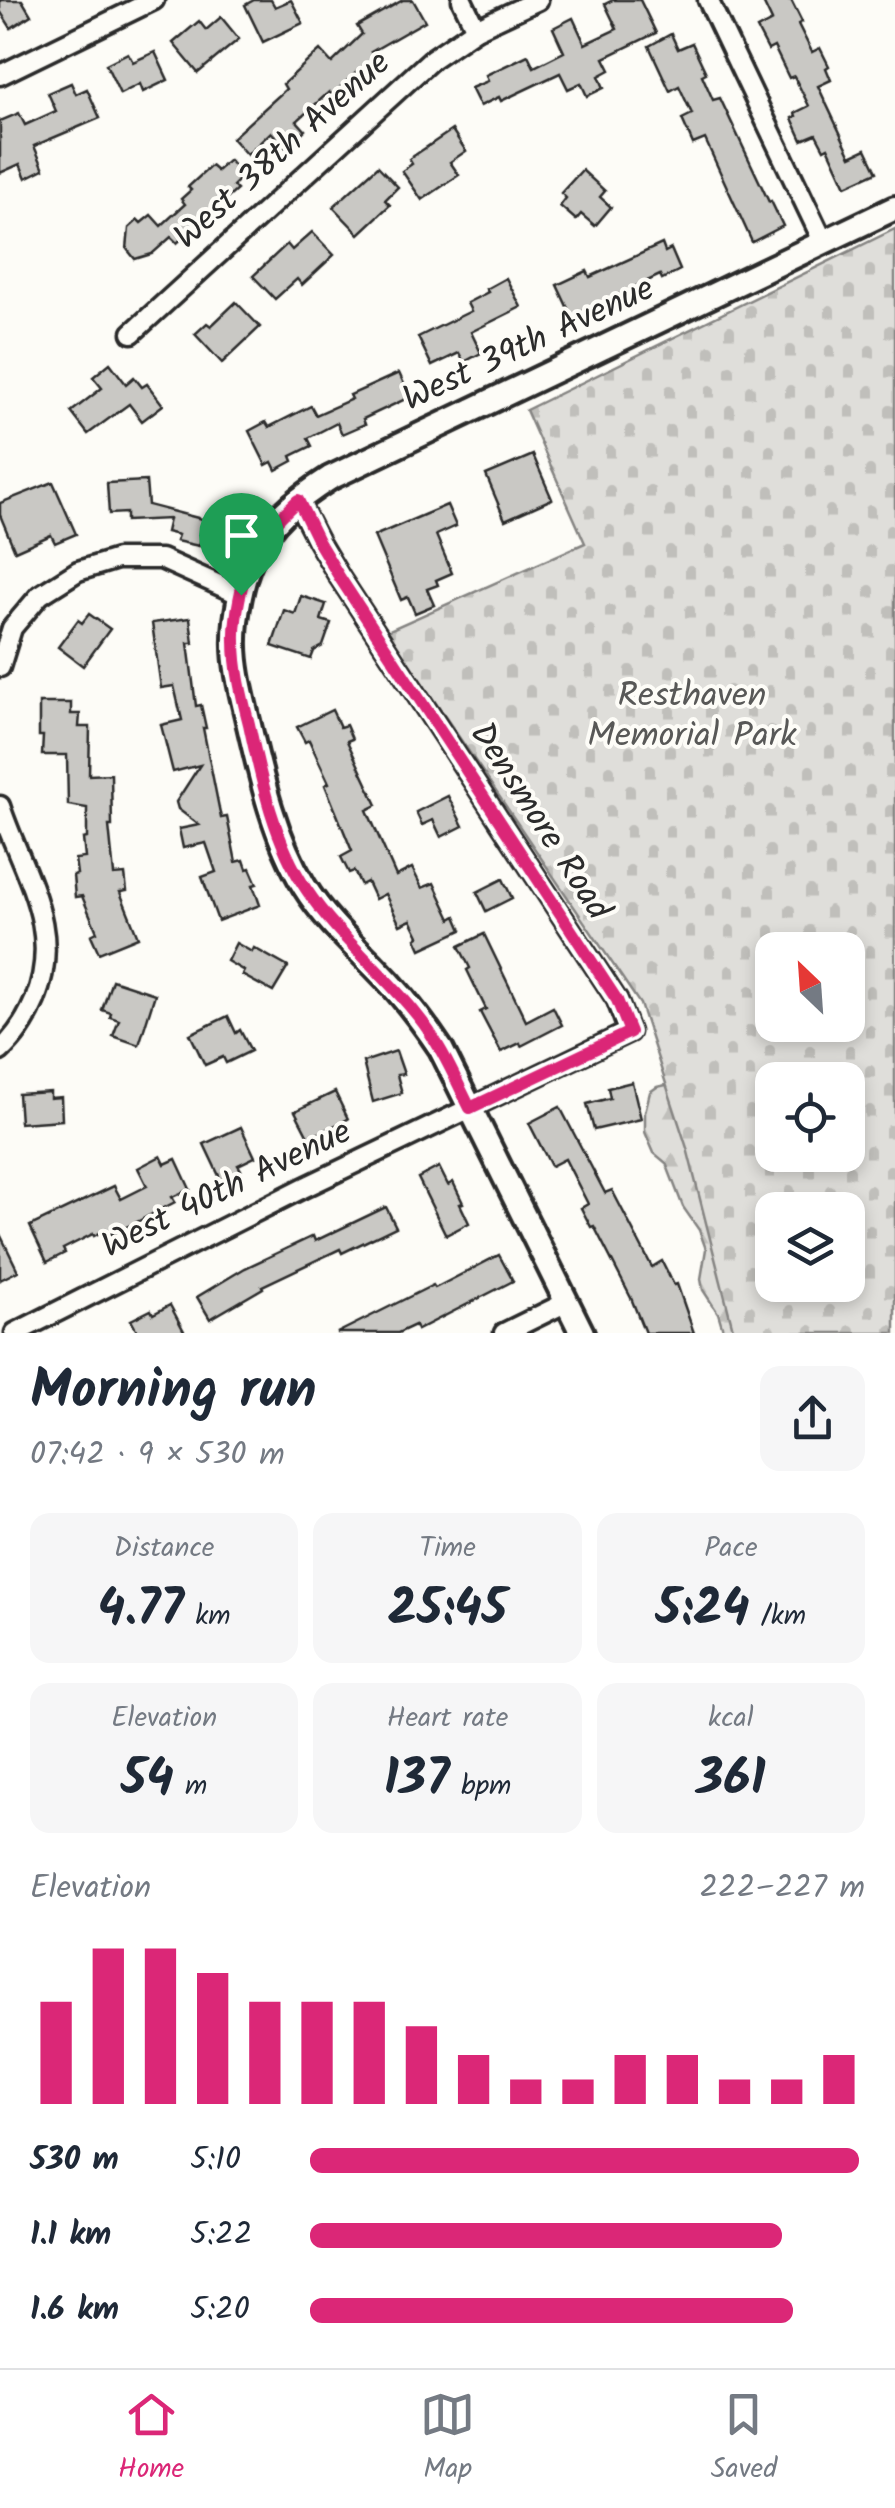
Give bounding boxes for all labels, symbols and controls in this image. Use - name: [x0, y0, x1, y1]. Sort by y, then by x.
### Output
- street label: West 38th Avenue: [162, 38, 404, 264]
- street label: West 39th Avenue: [394, 262, 664, 428]
- pin: [199, 493, 284, 596]
- icon: arrive: [214, 508, 269, 563]
- park label: Resthaven Memorial Park: [587, 669, 797, 765]
- street label: Densmore Road: [454, 711, 625, 934]
- north arrow: [755, 932, 865, 1042]
- map controls: [755, 932, 865, 1302]
- button: locate: [755, 1062, 865, 1172]
- street label: West 40th Avenue: [93, 1105, 362, 1275]
- button: layers: [755, 1192, 865, 1302]
- text: Morning run: [30, 1349, 317, 1436]
- button: share: [760, 1366, 865, 1471]
- text: 07:42 · 9 × 530 m: [30, 1430, 285, 1481]
- text: Distance: [114, 1526, 214, 1571]
- text: Time: [419, 1526, 476, 1571]
- text: Pace: [704, 1526, 758, 1571]
- text: 4.77: [98, 1571, 184, 1651]
- text: 25:45: [388, 1571, 507, 1651]
- text: 5:24: [656, 1571, 750, 1651]
- text: km: [184, 1594, 231, 1639]
- text: /km: [750, 1594, 806, 1639]
- text: Elevation: [111, 1696, 217, 1741]
- text: Heart rate: [387, 1696, 508, 1741]
- text: kcal: [708, 1696, 754, 1741]
- text: 54: [121, 1741, 174, 1821]
- text: 137: [384, 1741, 450, 1821]
- text: 361: [696, 1741, 766, 1821]
- text: m: [174, 1764, 207, 1809]
- text: bpm: [450, 1764, 511, 1809]
- text: Elevation: [30, 1863, 151, 1914]
- text: 222–227 m: [699, 1863, 865, 1914]
- text: 530 m: [30, 2135, 119, 2186]
- text: 5:10: [190, 2135, 241, 2186]
- text: 1.1 km: [30, 2210, 111, 2261]
- text: 5:22: [190, 2210, 252, 2261]
- text: 1.6 km: [30, 2285, 119, 2336]
- text: 5:20: [190, 2285, 250, 2336]
- tab: Home: [118, 2387, 184, 2492]
- tab: Map: [420, 2387, 475, 2492]
- tab: Saved: [711, 2387, 777, 2492]

